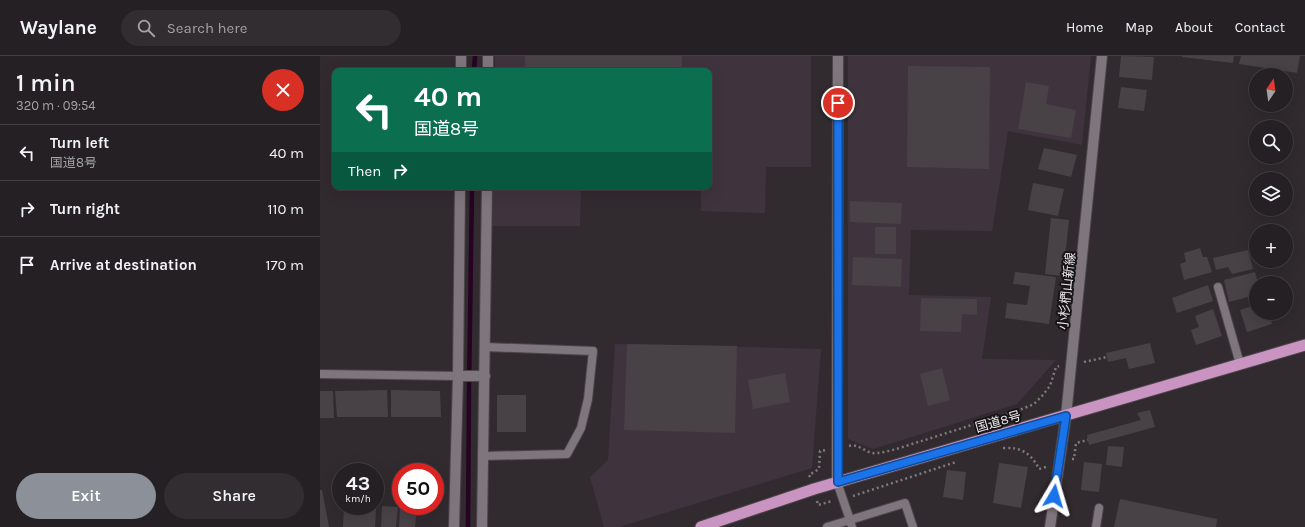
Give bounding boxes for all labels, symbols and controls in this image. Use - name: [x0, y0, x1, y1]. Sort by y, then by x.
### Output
- search box: [121, 10, 401, 46]
- text: Waylane: [20, 17, 97, 39]
- icon: search: [135, 17, 157, 39]
- text: Search here: [167, 19, 247, 37]
- text: Home: [1066, 19, 1103, 36]
- text: Map: [1125, 19, 1153, 36]
- text: About: [1175, 19, 1213, 36]
- text: Contact: [1235, 19, 1285, 36]
- north arrow: [1249, 68, 1293, 112]
- map controls: [1249, 68, 1293, 320]
- text: 1 min: [16, 69, 76, 97]
- button: close: [262, 69, 304, 111]
- text: 40 m: [414, 80, 482, 113]
- icon: left: [348, 84, 400, 136]
- pin: [821, 86, 855, 120]
- icon: arrive: [827, 92, 849, 114]
- text: 320 m · 09:54: [16, 98, 96, 113]
- text: 国道8号: [414, 118, 479, 140]
- button: search: [1249, 120, 1293, 164]
- text: Turn left: [50, 134, 109, 152]
- icon: left: [16, 142, 38, 164]
- text: 40 m: [269, 144, 304, 162]
- text: 国道8号: [50, 155, 97, 170]
- icon: right: [389, 160, 411, 182]
- text: Then: [348, 162, 381, 180]
- button: layers: [1249, 172, 1293, 216]
- icon: right: [16, 198, 38, 220]
- text: Turn right: [50, 200, 120, 218]
- text: 110 m: [268, 200, 304, 218]
- button: +: [1249, 224, 1293, 268]
- street label: 小杉椚山新線: [1055, 251, 1078, 331]
- icon: arrive: [16, 254, 38, 276]
- text: Arrive at destination: [50, 256, 197, 274]
- text: 170 m: [266, 256, 304, 274]
- button: −: [1249, 276, 1293, 320]
- street label: 国道8号: [973, 408, 1023, 435]
- speed limit sign: 50: [392, 463, 444, 515]
- text: 43: [346, 472, 370, 495]
- button: Exit: [16, 473, 156, 519]
- button: Share: [164, 473, 304, 519]
- position arrow: [1033, 475, 1075, 517]
- text: km/h: [345, 493, 371, 505]

